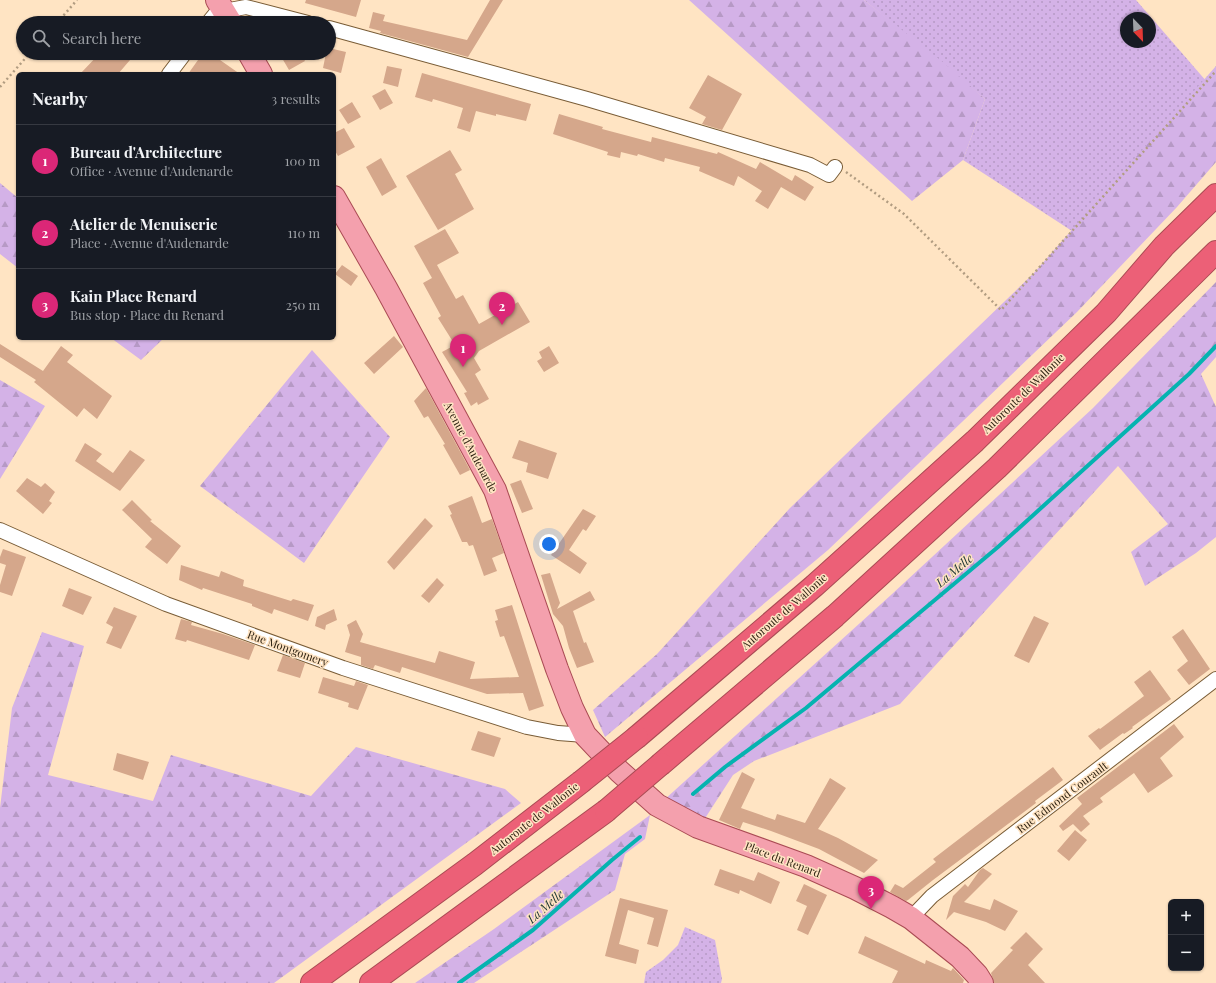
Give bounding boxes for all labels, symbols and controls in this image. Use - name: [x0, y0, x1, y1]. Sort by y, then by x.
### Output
- north arrow: [1120, 12, 1156, 48]
- search box: [16, 16, 336, 60]
- icon: search: [30, 27, 52, 49]
- text: Search here: [62, 28, 141, 48]
- text: Nearby: [32, 87, 87, 109]
- text: 3 results: [271, 90, 320, 107]
- text: Bureau d'Architecture: [70, 142, 222, 162]
- text: 1: [43, 152, 47, 169]
- text: 100 m: [285, 152, 320, 169]
- text: Office · Avenue d'Audenarde: [70, 162, 233, 179]
- text: Atelier de Menuiserie: [70, 214, 218, 234]
- text: 2: [42, 224, 48, 241]
- text: 110 m: [288, 224, 320, 241]
- text: Place · Avenue d'Audenarde: [70, 234, 229, 251]
- text: Kain Place Renard: [70, 286, 197, 306]
- pin: 2: [489, 292, 515, 325]
- text: 3: [42, 296, 48, 313]
- text: 250 m: [286, 296, 320, 313]
- text: Bus stop · Place du Renard: [70, 306, 224, 323]
- pin: 1: [450, 334, 476, 367]
- street label: Autoroute de Wallonie: [978, 349, 1068, 437]
- street label: Avenue d'Audenarde: [440, 398, 501, 495]
- your location: [539, 534, 559, 554]
- water label: La Melle: [931, 550, 976, 591]
- street label: Autoroute de Wallonie: [737, 569, 830, 653]
- street label: Rue Montgomery: [246, 626, 331, 670]
- street label: Rue Edmond Courault: [1013, 758, 1111, 836]
- street label: Autoroute de Wallonie: [486, 778, 582, 858]
- street label: Place du Renard: [743, 838, 824, 881]
- pin: 3: [858, 876, 884, 909]
- water label: La Melle: [523, 886, 567, 927]
- map controls: [1168, 899, 1204, 971]
- button: +: [1168, 899, 1204, 935]
- button: −: [1168, 935, 1204, 971]

